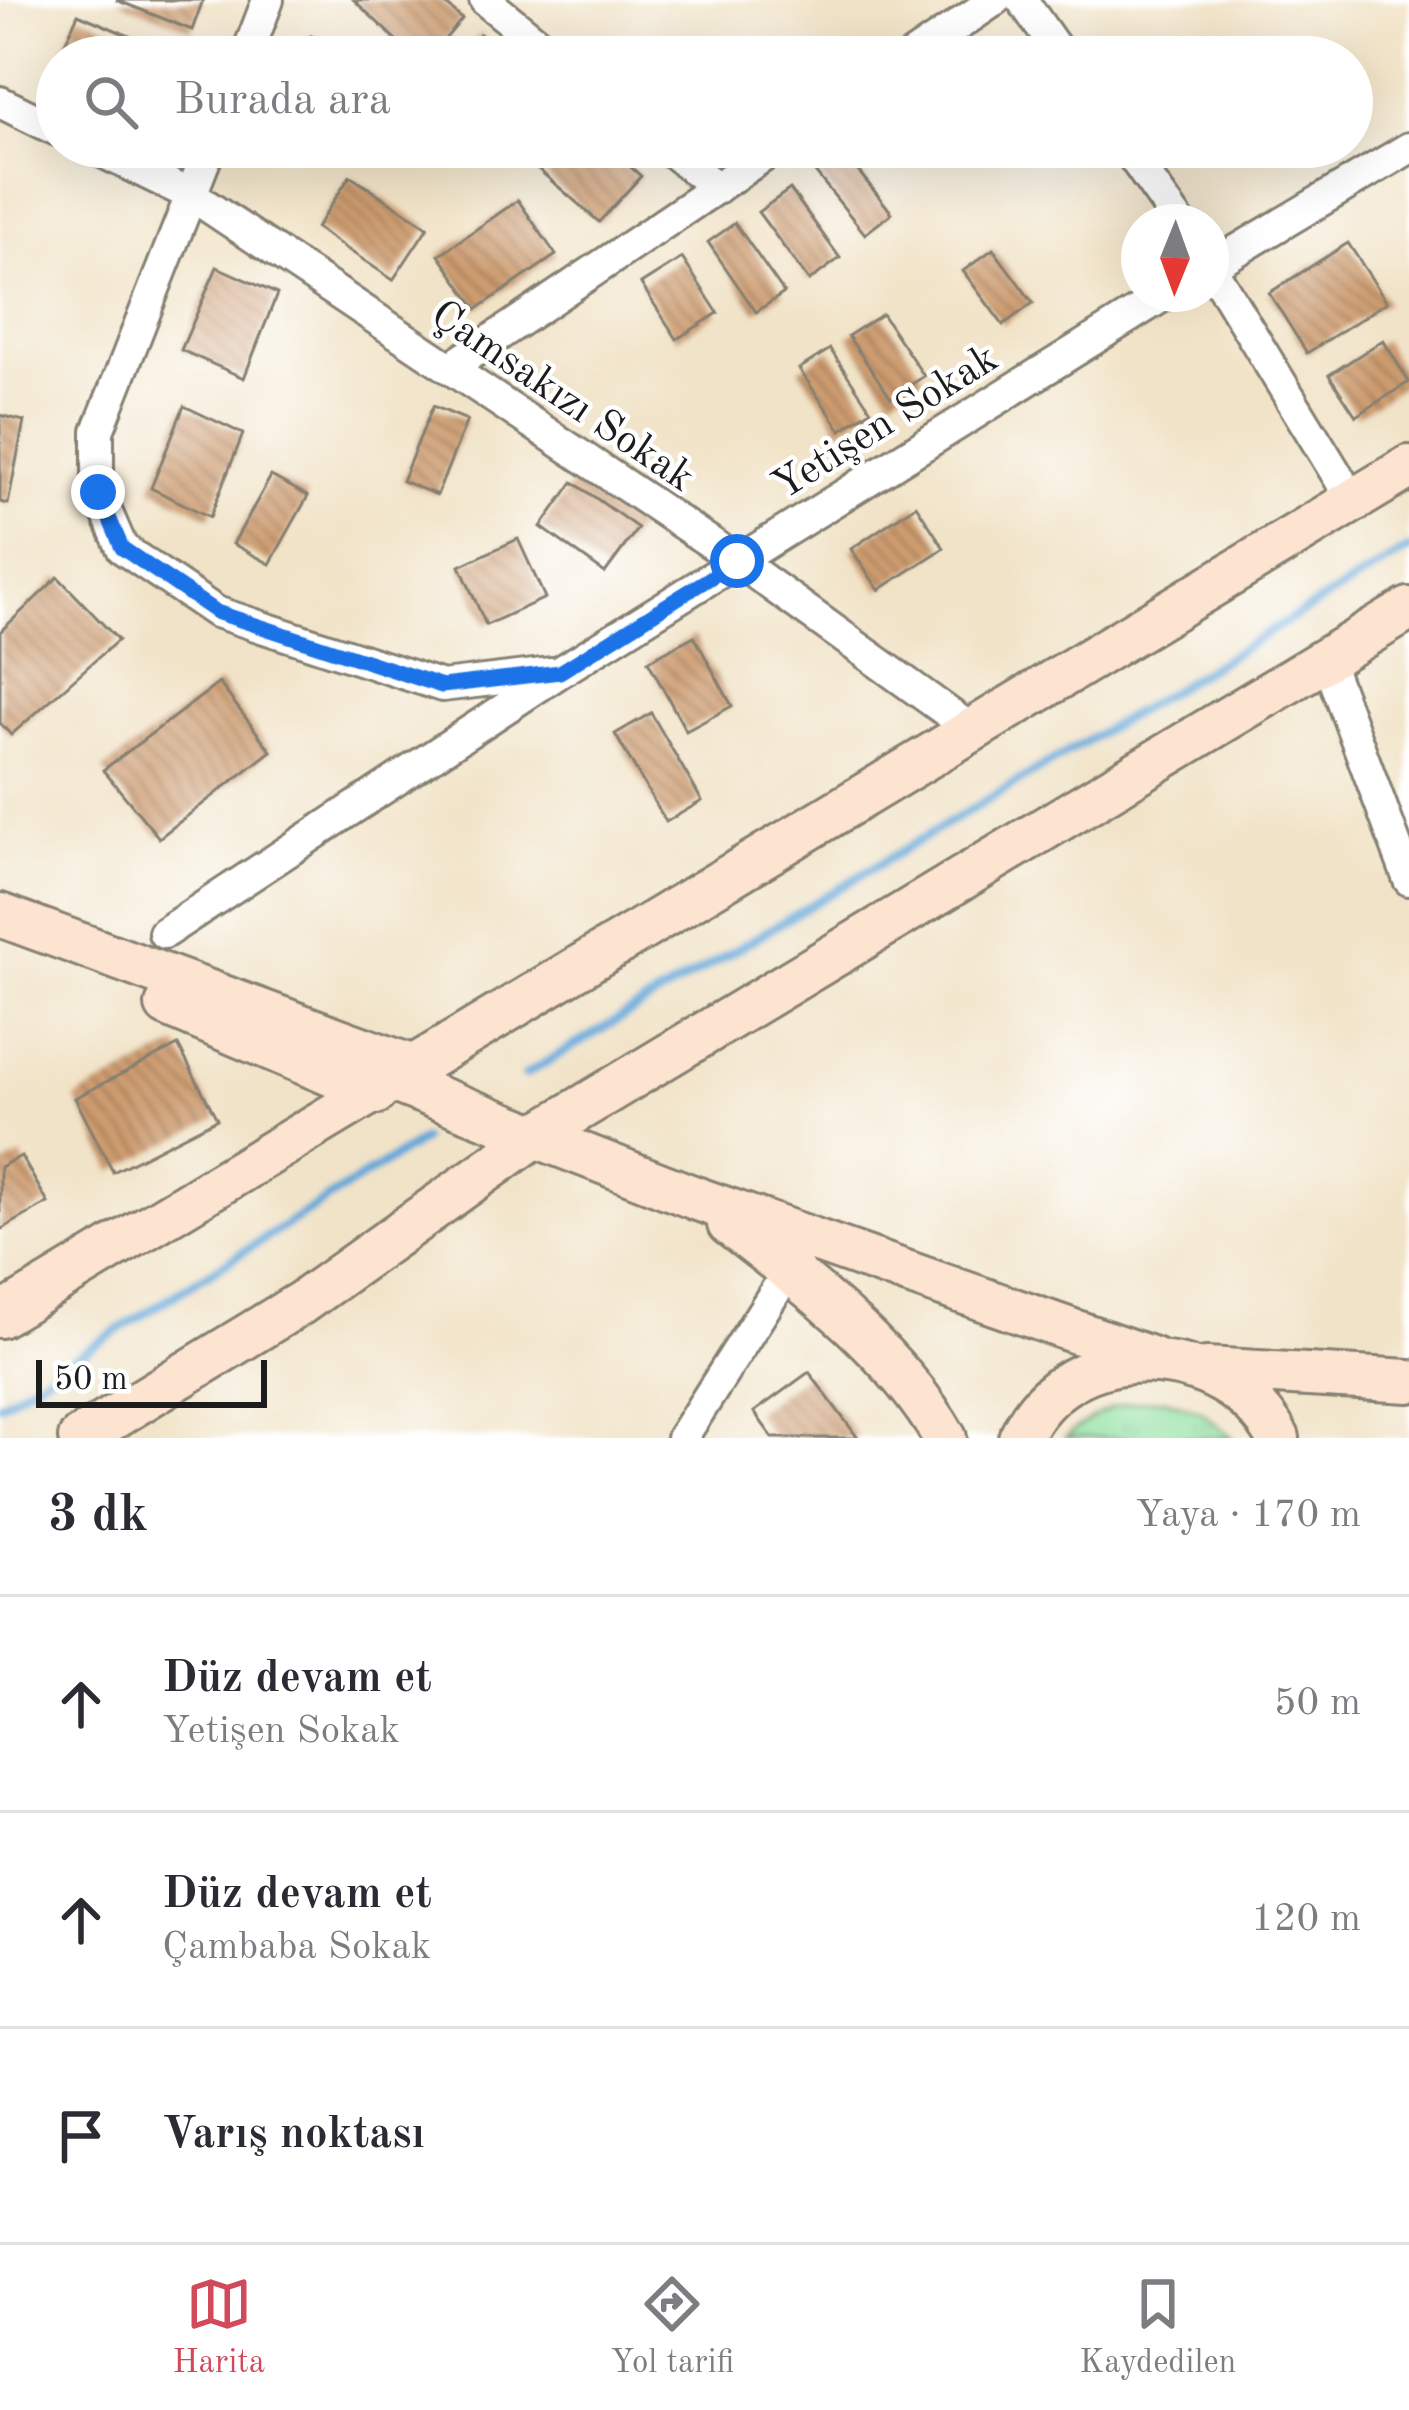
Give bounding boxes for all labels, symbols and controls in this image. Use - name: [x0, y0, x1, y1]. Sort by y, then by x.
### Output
- search box: [36, 36, 1373, 168]
- icon: search: [78, 69, 144, 135]
- text: Burada ara: [174, 79, 391, 124]
- north arrow: [1121, 204, 1229, 312]
- street label: Çamsakızı Sokak: [423, 294, 701, 501]
- street label: Yetişen Sokak: [766, 338, 1006, 509]
- route end: [71, 465, 125, 519]
- route start: [710, 534, 764, 588]
- scale bar: [36, 1354, 267, 1407]
- text: 50 m: [54, 1364, 128, 1397]
- text: 3 dk: [48, 1491, 148, 1542]
- text: Yaya · 170 m: [1135, 1496, 1361, 1535]
- text: Düz devam et: [162, 1657, 432, 1702]
- icon: ahead: [48, 1671, 114, 1737]
- text: 50 m: [1274, 1684, 1361, 1723]
- text: Yetişen Sokak: [162, 1712, 400, 1751]
- text: Düz devam et: [162, 1873, 432, 1918]
- icon: ahead: [48, 1887, 114, 1953]
- text: 120 m: [1251, 1900, 1361, 1939]
- text: Çambaba Sokak: [162, 1928, 431, 1967]
- icon: arrive: [48, 2103, 114, 2169]
- text: Varış noktası: [162, 2113, 425, 2158]
- tab: Harita: [173, 2271, 265, 2384]
- tab: Yol tarifi: [610, 2271, 734, 2384]
- tab: Kaydedilen: [1079, 2271, 1236, 2384]

